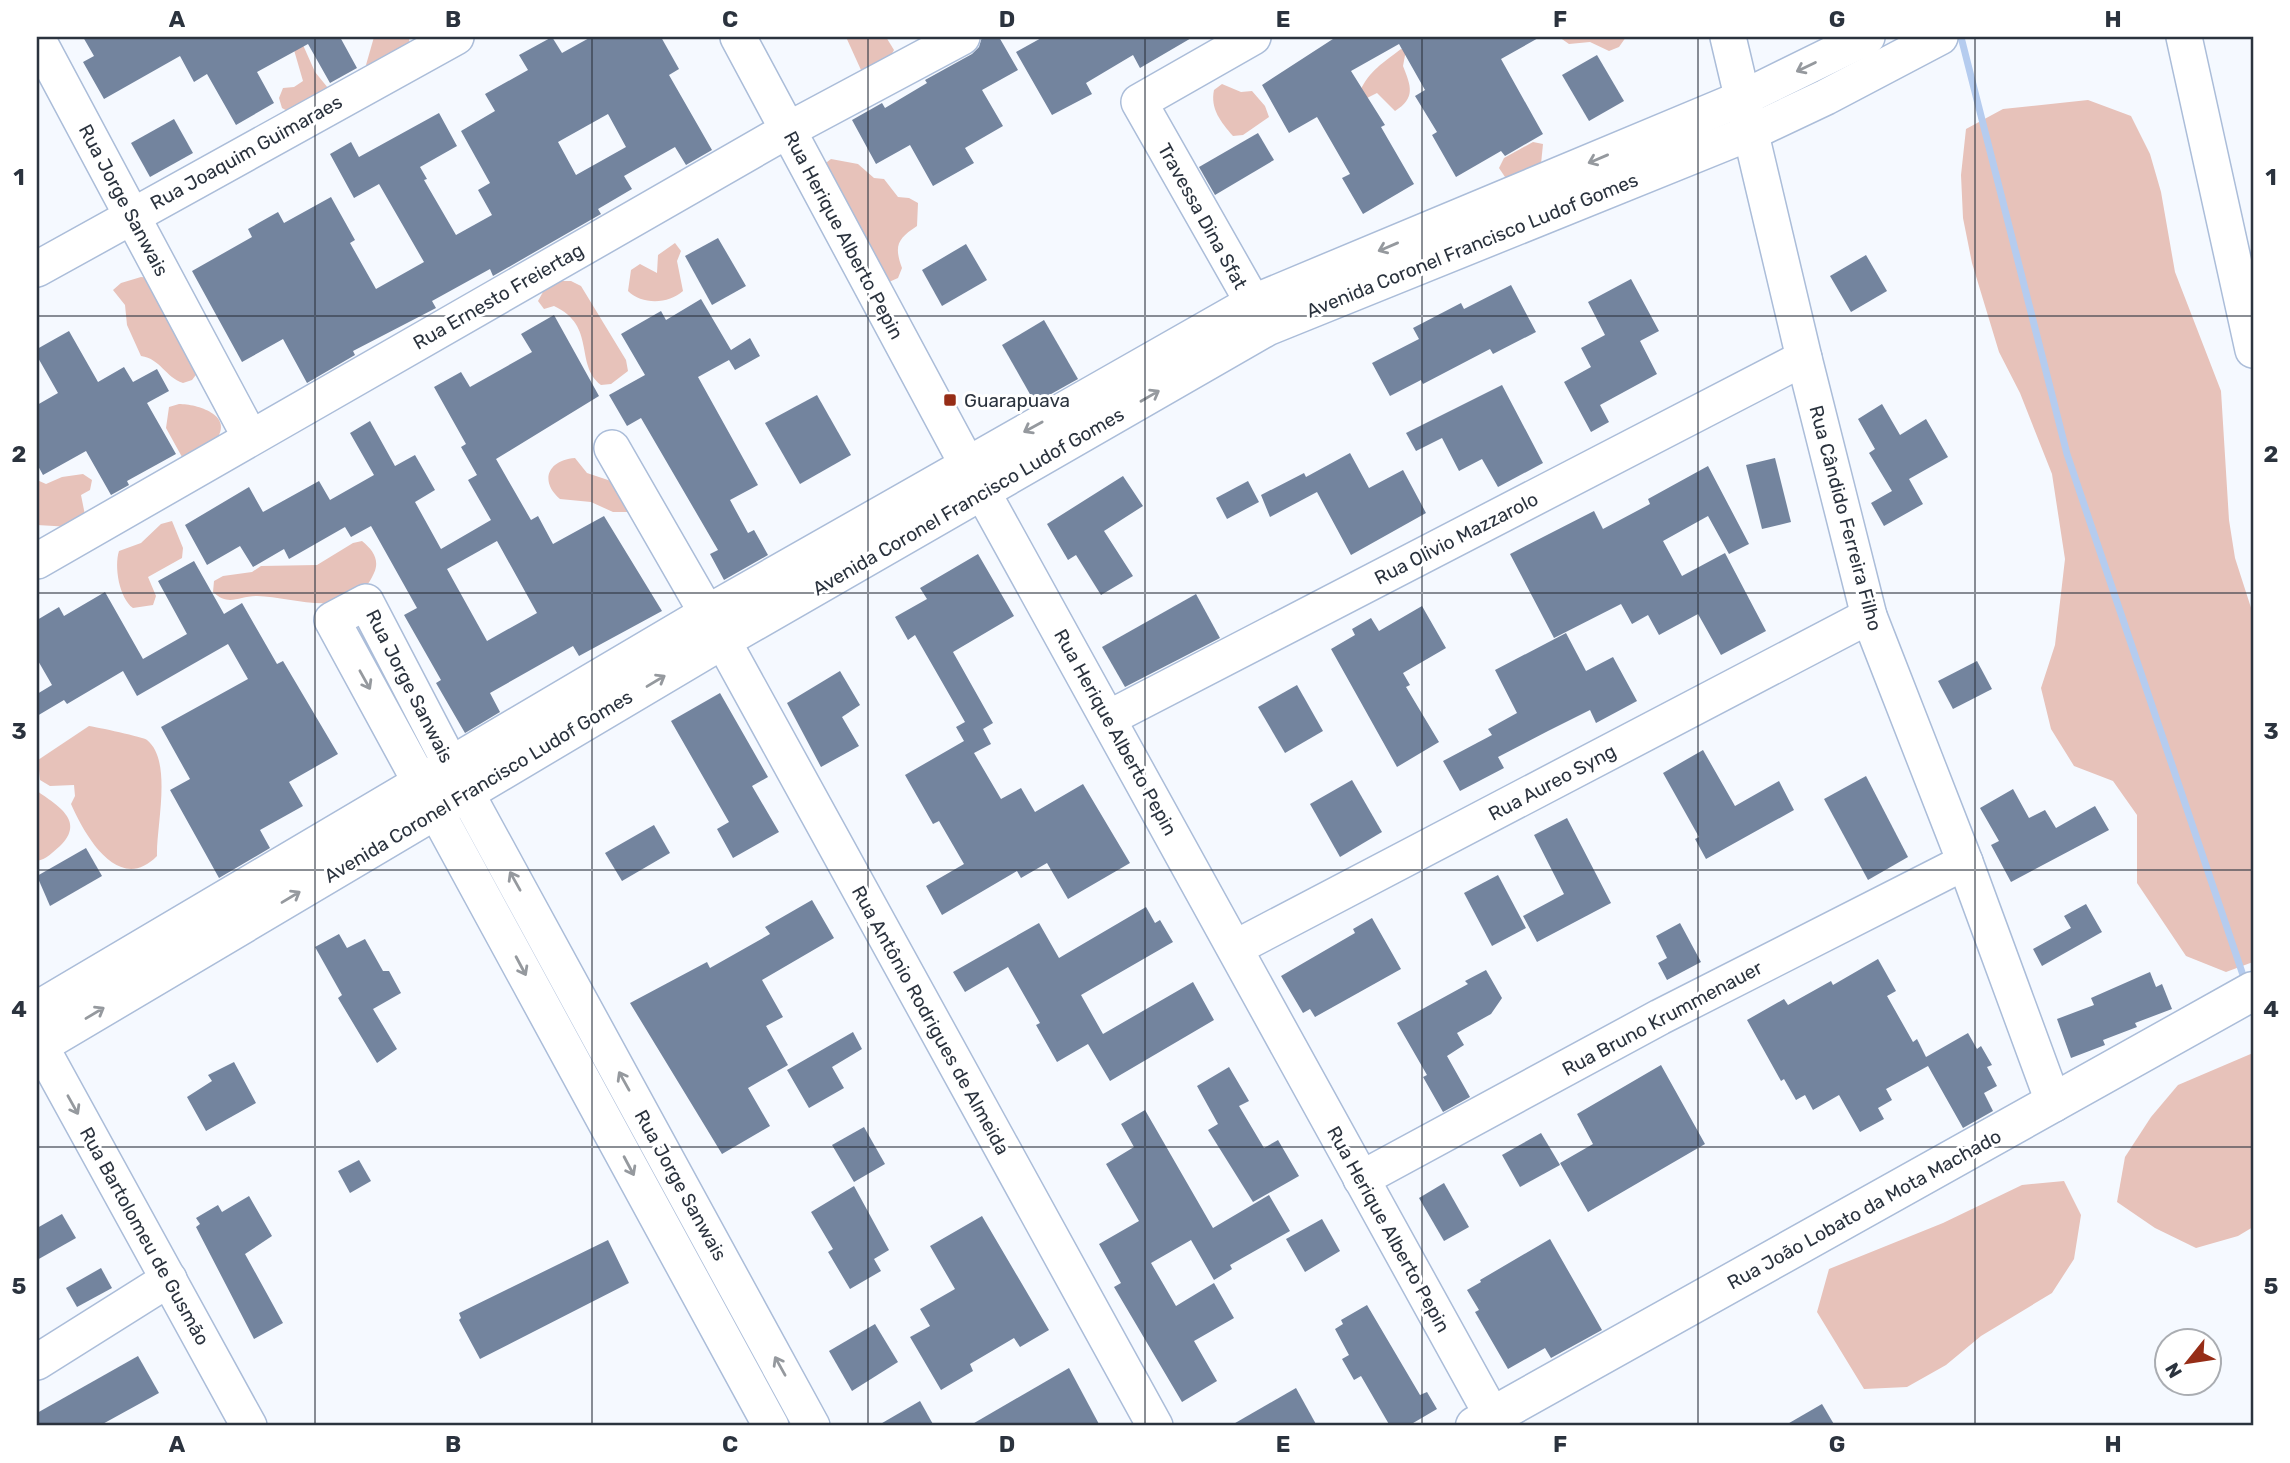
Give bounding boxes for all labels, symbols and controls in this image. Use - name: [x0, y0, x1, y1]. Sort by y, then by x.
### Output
- text: A: [169, 5, 186, 33]
- text: B: [445, 5, 461, 33]
- text: C: [722, 5, 738, 33]
- text: D: [999, 5, 1015, 33]
- text: E: [1276, 5, 1290, 33]
- text: F: [1553, 5, 1567, 33]
- text: G: [1829, 5, 1845, 33]
- text: H: [2104, 5, 2122, 33]
- one-way arrow: [1796, 61, 1817, 74]
- street label: Rua Joaquim Guimaraes: [146, 90, 346, 215]
- street label: Rua Jorge Sanwais: [74, 120, 173, 280]
- street label: Rua Herique Alberto Pepin: [779, 127, 908, 343]
- street label: Travessa Dina Sfat: [1153, 139, 1252, 294]
- one-way arrow: [1587, 153, 1609, 166]
- text: 1: [13, 163, 25, 191]
- text: 1: [2265, 163, 2277, 191]
- street label: Avenida Coronel Francisco Ludof Gomes: [1303, 168, 1641, 323]
- street label: Rua Ernesto Freiertag: [409, 238, 587, 355]
- one-way arrow: [1378, 241, 1399, 254]
- place label: Guarapuava: [964, 389, 1070, 412]
- one-way arrow: [1139, 389, 1159, 403]
- marker: Guarapuava: [942, 392, 958, 408]
- street label: Avenida Coronel Francisco Ludof Gomes: [808, 403, 1128, 600]
- street label: Rua Cândido Ferreira Filho: [1804, 403, 1887, 633]
- one-way arrow: [1023, 420, 1043, 434]
- text: 2: [12, 440, 26, 468]
- text: 2: [2264, 440, 2278, 468]
- street label: Rua Olivio Mazzarolo: [1371, 487, 1542, 590]
- street label: Rua Jorge Sanwais: [361, 606, 458, 767]
- street label: Rua Herique Alberto Pepin: [1049, 625, 1182, 839]
- one-way arrow: [358, 670, 372, 690]
- one-way arrow: [645, 674, 665, 688]
- street label: Avenida Coronel Francisco Ludof Gomes: [320, 685, 637, 888]
- text: 3: [11, 717, 27, 745]
- text: 3: [2263, 717, 2279, 745]
- street label: Rua Aureo Syng: [1485, 739, 1620, 826]
- one-way arrow: [508, 871, 521, 892]
- street label: Rua Antônio Rodrigues de Almeida: [847, 882, 1014, 1159]
- one-way arrow: [281, 890, 301, 904]
- one-way arrow: [515, 955, 528, 976]
- street label: Rua Bruno Krummenauer: [1558, 956, 1767, 1081]
- text: 4: [11, 995, 27, 1023]
- text: 4: [2263, 995, 2279, 1023]
- one-way arrow: [85, 1006, 105, 1020]
- one-way arrow: [617, 1071, 631, 1091]
- one-way arrow: [66, 1095, 80, 1115]
- street label: Rua Jorge Sanwais: [630, 1106, 732, 1265]
- street label: Rua Herique Alberto Pepin: [1322, 1122, 1455, 1336]
- street label: Rua Bartolomeu de Gusmão: [75, 1123, 214, 1349]
- street label: Rua João Lobato da Mota Machado: [1723, 1124, 2005, 1294]
- one-way arrow: [623, 1155, 636, 1176]
- text: 5: [12, 1272, 27, 1300]
- text: 5: [2264, 1272, 2279, 1300]
- north arrow: [2154, 1326, 2224, 1396]
- one-way arrow: [772, 1357, 786, 1377]
- text: N: [2160, 1359, 2187, 1382]
- text: A: [169, 1430, 186, 1458]
- text: B: [445, 1430, 461, 1458]
- text: C: [722, 1430, 738, 1458]
- text: D: [999, 1430, 1015, 1458]
- text: E: [1276, 1430, 1290, 1458]
- text: F: [1553, 1430, 1567, 1458]
- text: G: [1829, 1430, 1845, 1458]
- text: H: [2104, 1430, 2122, 1458]

